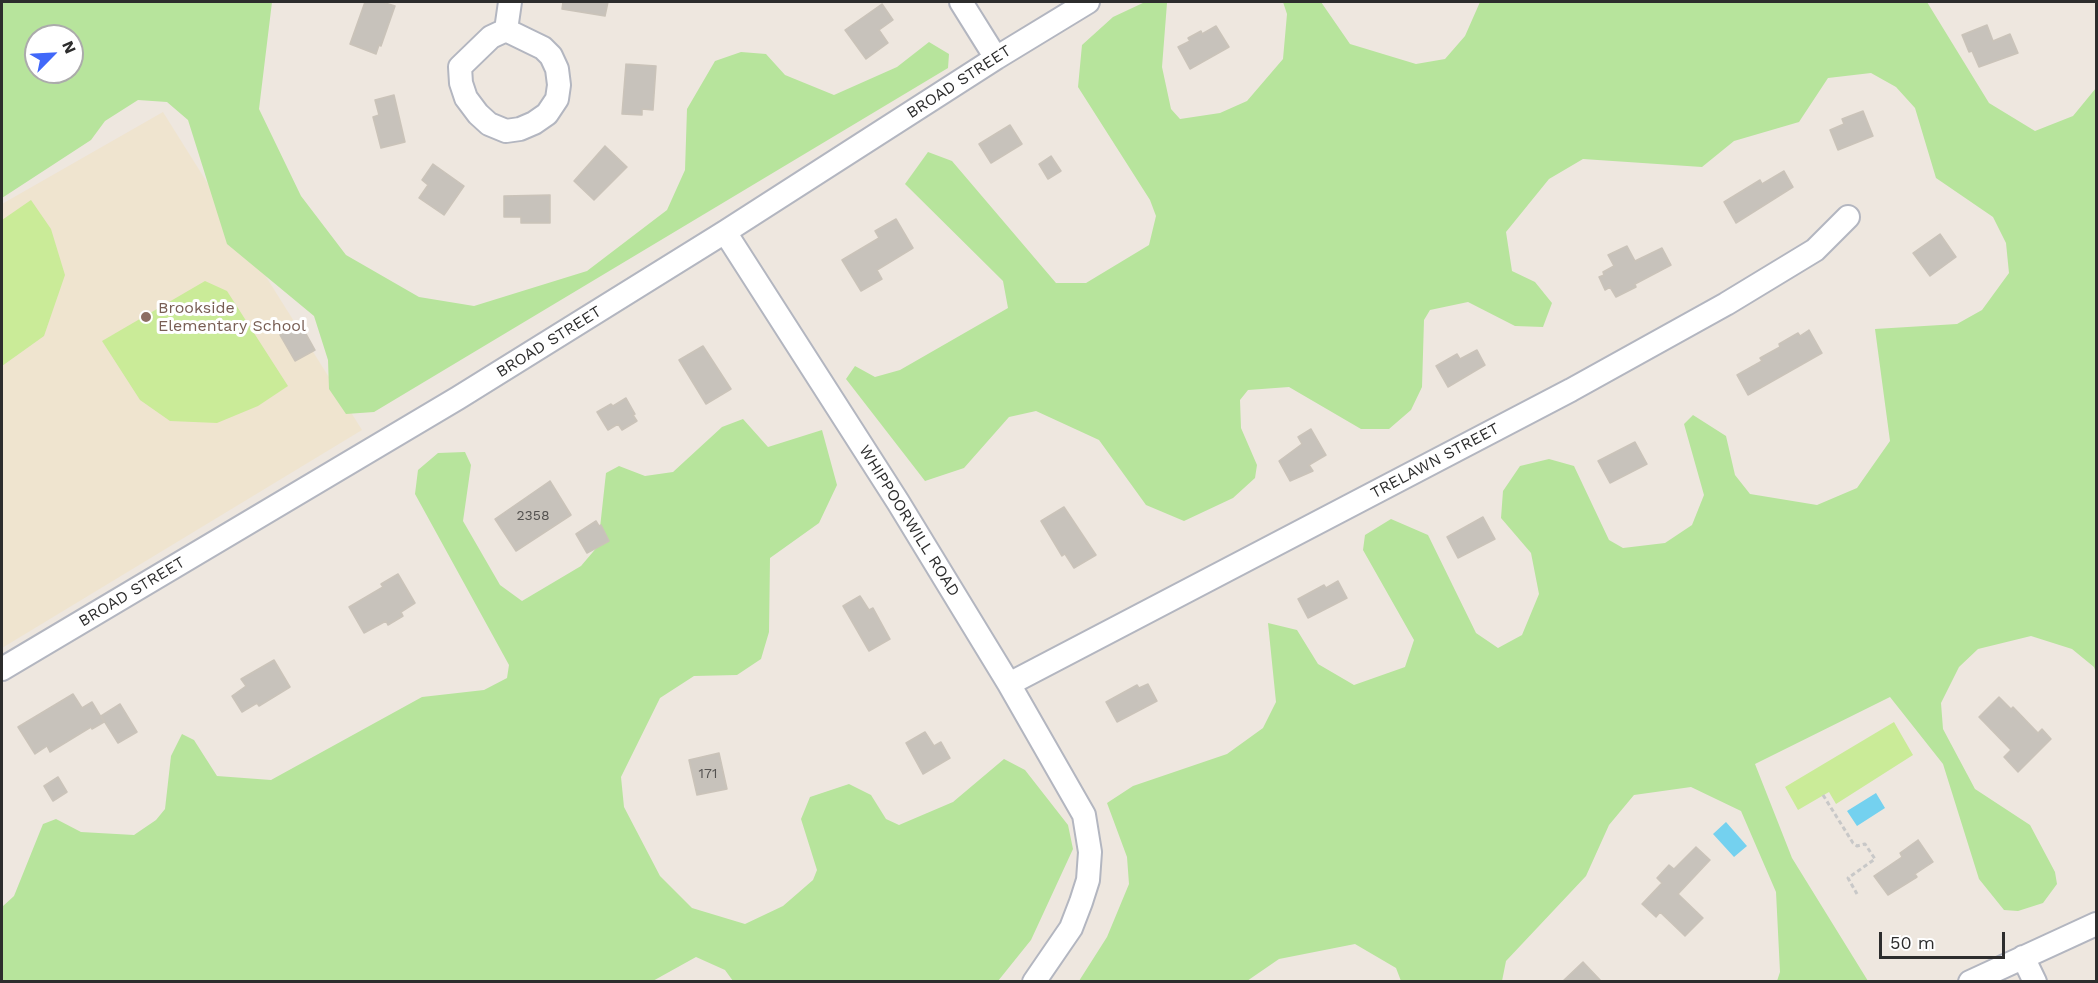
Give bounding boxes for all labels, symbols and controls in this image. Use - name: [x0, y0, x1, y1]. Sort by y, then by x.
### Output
- north arrow: [24, 24, 84, 84]
- text: N: [58, 38, 80, 57]
- street label: BROAD STREET: [903, 41, 1015, 123]
- place label: Brookside Elementary School: [158, 298, 306, 336]
- street label: BROAD STREET: [493, 302, 605, 382]
- marker: Brookside Elementary School: [139, 310, 153, 324]
- street label: TRELAWN STREET: [1367, 419, 1503, 503]
- street label: WHIPPOORWILL ROAD: [855, 442, 963, 600]
- house number: 2358: [516, 508, 550, 524]
- street label: BROAD STREET: [75, 553, 189, 631]
- house number: 171: [699, 766, 717, 782]
- scale bar: [1882, 920, 2008, 958]
- text: 50 m: [1890, 932, 1935, 953]

